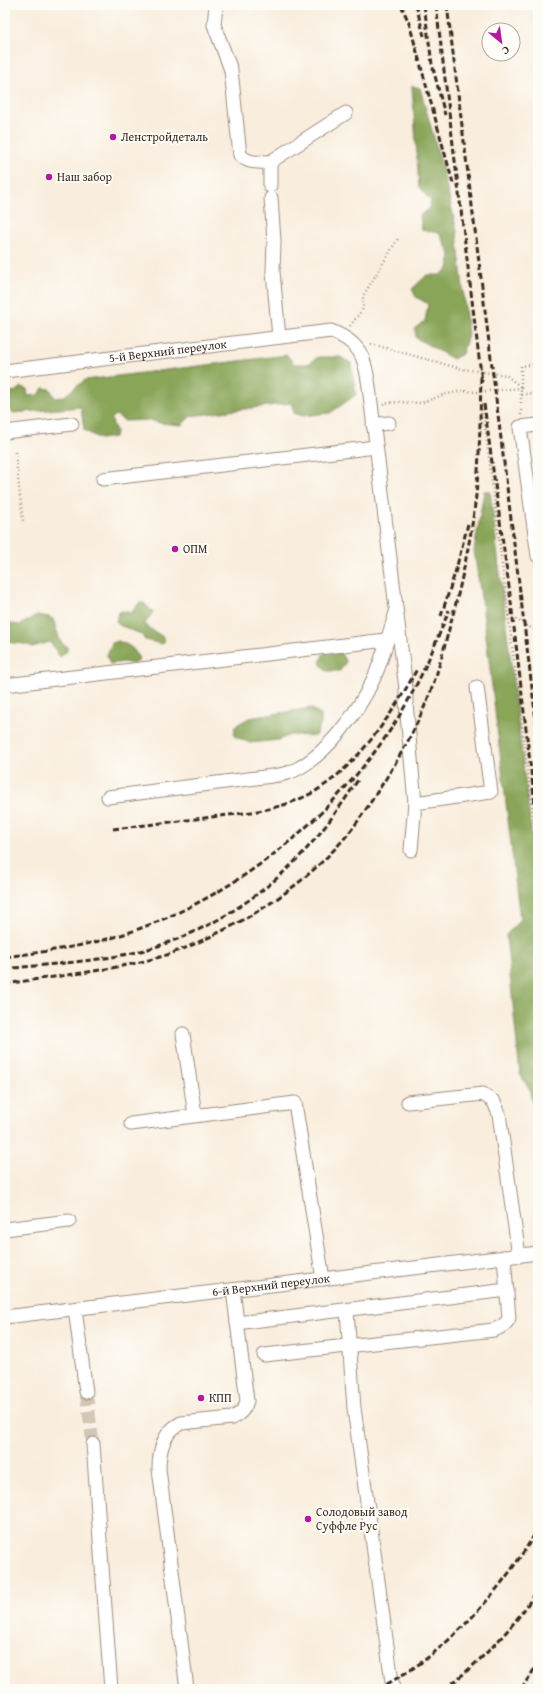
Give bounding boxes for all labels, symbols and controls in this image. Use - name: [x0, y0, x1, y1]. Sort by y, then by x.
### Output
- north arrow: [481, 22, 521, 62]
- text: С: [499, 42, 512, 59]
- place label: Ленстройдеталь: [121, 128, 208, 145]
- marker: Ленстройдеталь: [108, 132, 118, 142]
- place label: Наш забор: [57, 168, 113, 185]
- marker: Наш забор: [44, 172, 54, 182]
- street label: 5-й Верхний переулок: [108, 335, 228, 366]
- place label: ОПМ: [183, 540, 207, 557]
- marker: ОПМ: [170, 544, 180, 554]
- street label: 6-й Верхний переулок: [211, 1269, 332, 1300]
- place label: КПП: [209, 1389, 232, 1406]
- marker: КПП: [196, 1393, 206, 1403]
- place label: Солодовый завод Суффле Рус: [316, 1503, 408, 1534]
- marker: Солодовый завод Суффле Рус: [303, 1514, 313, 1524]

